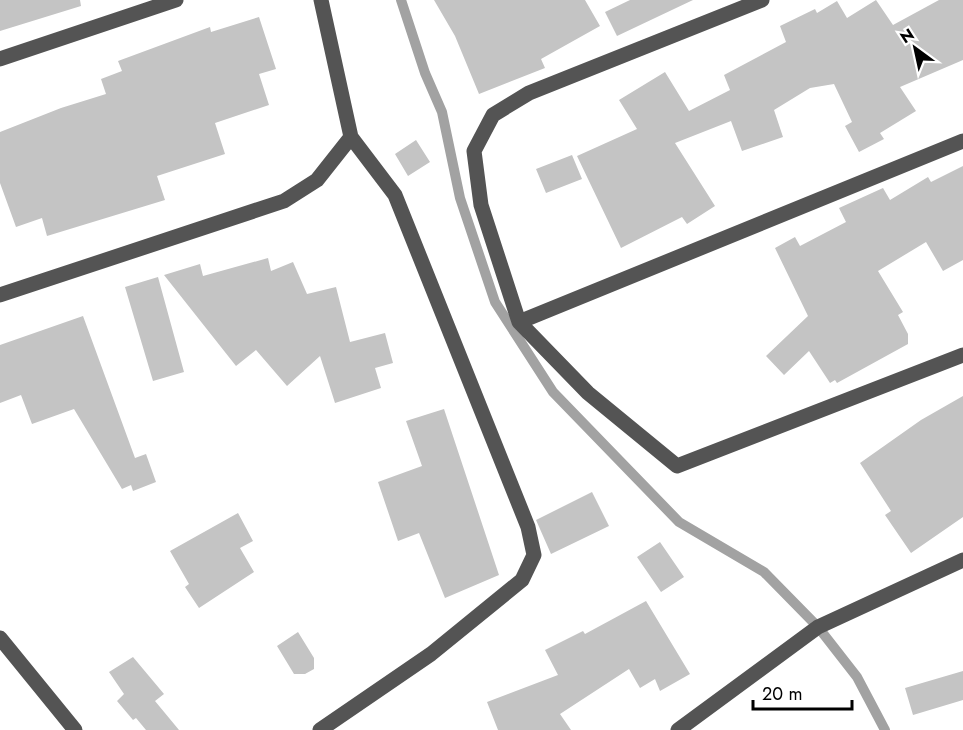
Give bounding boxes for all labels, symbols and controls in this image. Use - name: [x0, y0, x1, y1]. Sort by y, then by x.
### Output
- north arrow: [885, 18, 945, 78]
- text: N: [896, 23, 919, 49]
- scale bar: [753, 673, 852, 711]
- text: 20 m: [762, 681, 802, 707]

